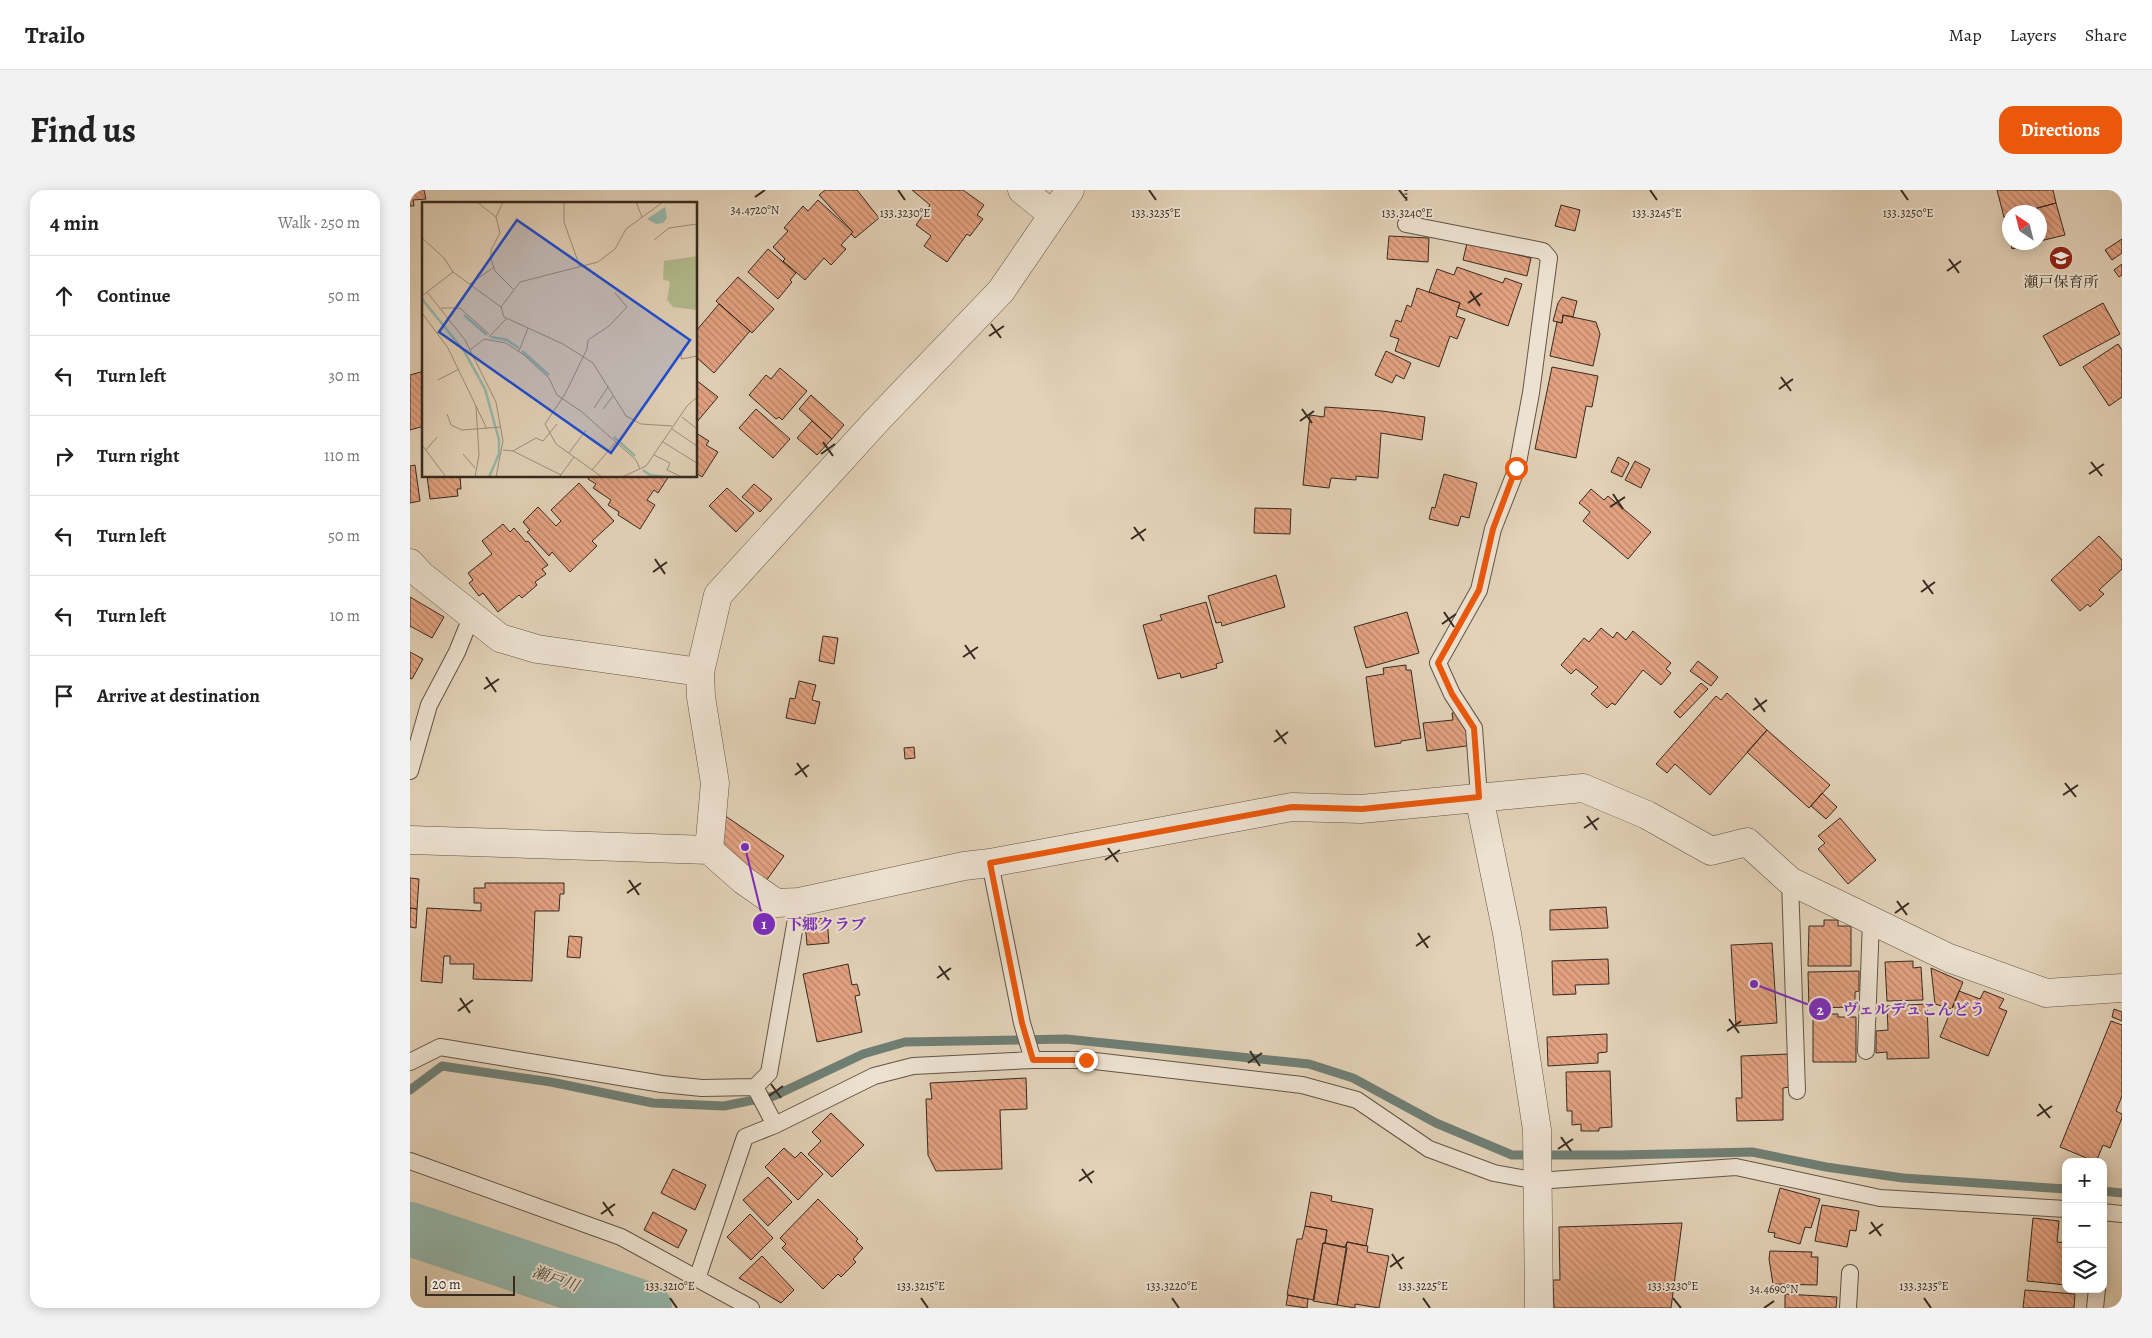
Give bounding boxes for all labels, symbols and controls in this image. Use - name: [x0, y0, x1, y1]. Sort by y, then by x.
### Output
- text: Trailo: [25, 19, 85, 51]
- text: Map: [1949, 23, 1982, 47]
- text: Layers: [2010, 23, 2057, 47]
- text: Share: [2085, 23, 2127, 47]
- text: Find us: [30, 106, 136, 154]
- button: Directions: [1999, 106, 2122, 154]
- inset map: [422, 202, 698, 478]
- text: 34.4720°N: [731, 202, 780, 218]
- text: 133.3230°E: [880, 205, 930, 221]
- text: 133.3235°E: [1131, 205, 1181, 221]
- text: 133.3240°E: [1382, 205, 1433, 221]
- text: 133.3245°E: [1632, 205, 1682, 221]
- text: 133.3250°E: [1883, 205, 1933, 221]
- north arrow: [2002, 205, 2047, 250]
- text: 4 min: [50, 209, 99, 237]
- text: Walk · 250 m: [278, 212, 360, 234]
- school or university icon: 瀬戸保育所: [2048, 245, 2074, 271]
- place label: 瀬戸保育所: [2023, 272, 2099, 292]
- icon: ahead: [50, 282, 78, 310]
- text: Continue: [97, 283, 171, 309]
- text: 50 m: [328, 285, 360, 307]
- icon: left: [50, 362, 78, 390]
- text: Turn left: [97, 363, 166, 389]
- text: 30 m: [328, 365, 360, 387]
- icon: right: [50, 442, 78, 470]
- text: Turn right: [97, 443, 179, 469]
- text: 110 m: [324, 445, 360, 467]
- route start: [1505, 457, 1528, 480]
- icon: left: [50, 522, 78, 550]
- text: Turn left: [97, 523, 166, 549]
- text: 50 m: [328, 525, 360, 547]
- icon: left: [50, 602, 78, 630]
- text: Turn left: [97, 603, 166, 629]
- text: 10 m: [330, 605, 360, 627]
- icon: arrive: [50, 682, 78, 710]
- text: Arrive at destination: [97, 683, 260, 709]
- callout: 下郷クラブ: [751, 909, 876, 940]
- text: 1: [761, 914, 767, 934]
- text: 下郷クラブ: [786, 914, 866, 936]
- callout: ヴェルデュこんどう: [1807, 994, 1996, 1025]
- text: ヴェルデュこんどう: [1843, 999, 1985, 1021]
- text: 2: [1816, 1000, 1824, 1020]
- route end: [1075, 1049, 1098, 1072]
- map controls: [2062, 1158, 2107, 1293]
- button: +: [2062, 1158, 2107, 1203]
- button: −: [2062, 1203, 2107, 1248]
- button: layers: [2062, 1248, 2107, 1293]
- water label: 瀬戸川: [529, 1261, 584, 1298]
- scale bar: [425, 1273, 515, 1296]
- text: 20 m: [432, 1275, 461, 1294]
- text: 133.3210°E: [645, 1278, 695, 1294]
- text: 133.3215°E: [897, 1278, 945, 1294]
- text: 133.3220°E: [1146, 1278, 1198, 1294]
- text: 133.3225°E: [1398, 1278, 1448, 1294]
- text: 133.3230°E: [1648, 1278, 1698, 1294]
- text: 133.3235°E: [1899, 1278, 1949, 1294]
- text: 34.4690°N: [1749, 1281, 1799, 1297]

